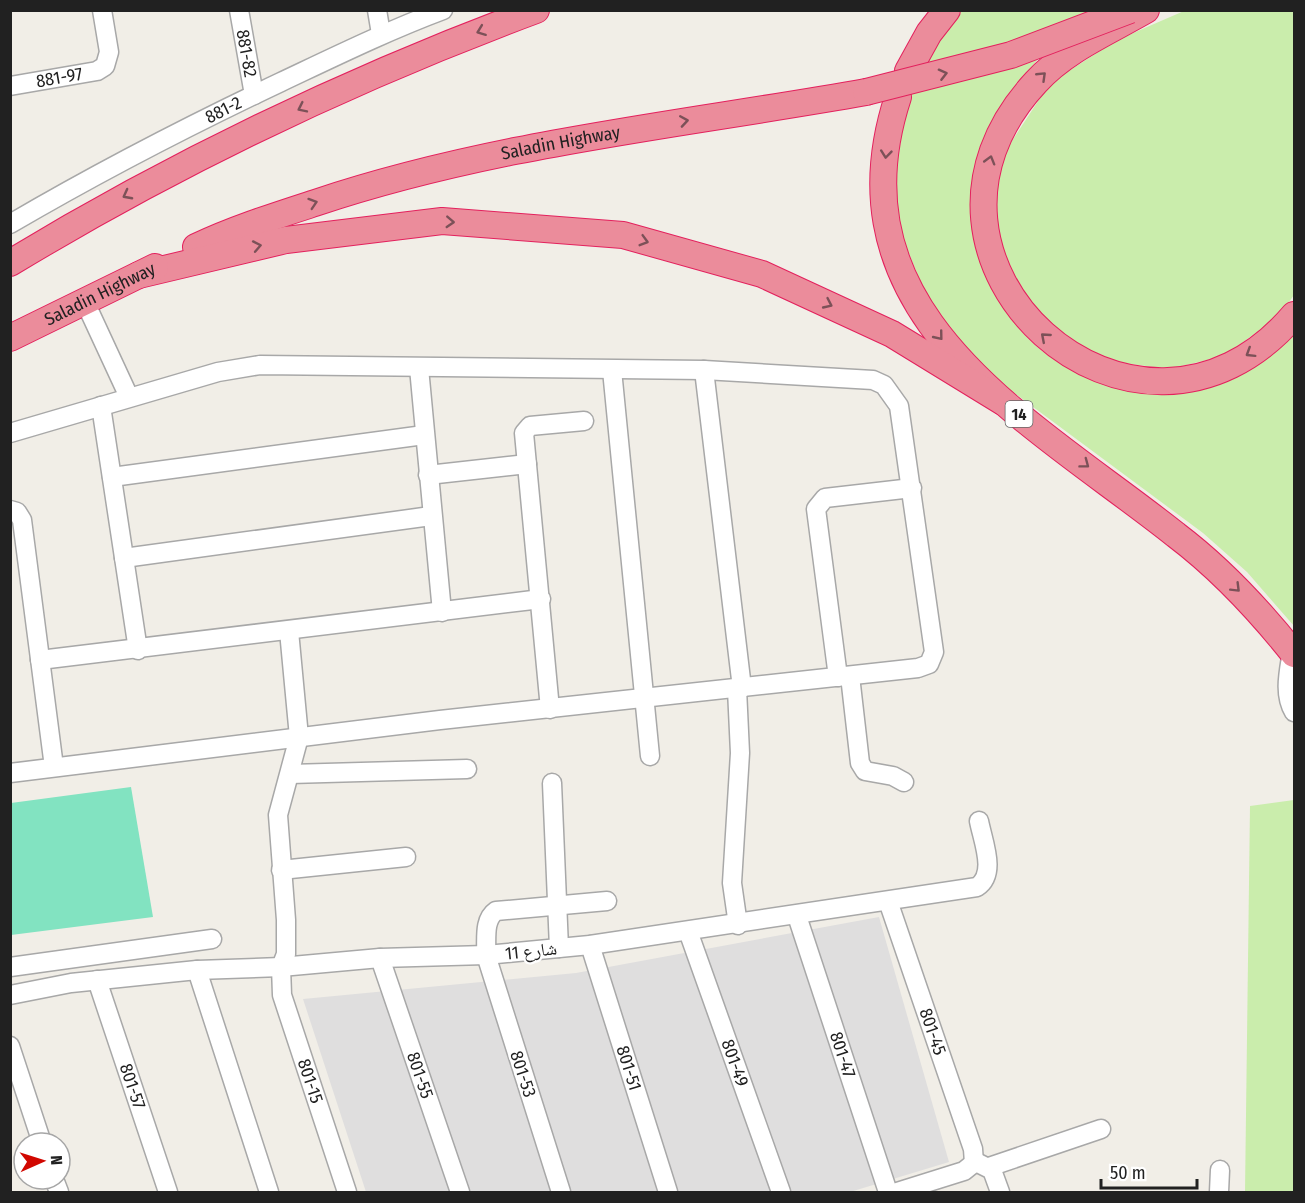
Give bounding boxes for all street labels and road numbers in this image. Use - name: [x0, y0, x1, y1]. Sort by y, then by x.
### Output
- street label: 881-82: [232, 28, 262, 79]
- street label: 881-97: [34, 63, 84, 92]
- street label: 881-2: [201, 92, 245, 128]
- street label: Saladin Highway: [499, 121, 622, 165]
- street label: Saladin Highway: [41, 258, 159, 330]
- road number: 14: [1006, 401, 1032, 427]
- street label: شارع 11: [504, 937, 558, 965]
- street label: 801-45: [915, 1005, 951, 1058]
- street label: 801-47: [825, 1029, 861, 1080]
- street label: 801-49: [716, 1036, 754, 1089]
- street label: 801-51: [611, 1043, 646, 1093]
- street label: 801-53: [505, 1048, 541, 1100]
- street label: 801-55: [402, 1049, 438, 1102]
- street label: 801-15: [293, 1056, 328, 1106]
- street label: 801-57: [115, 1061, 150, 1112]

